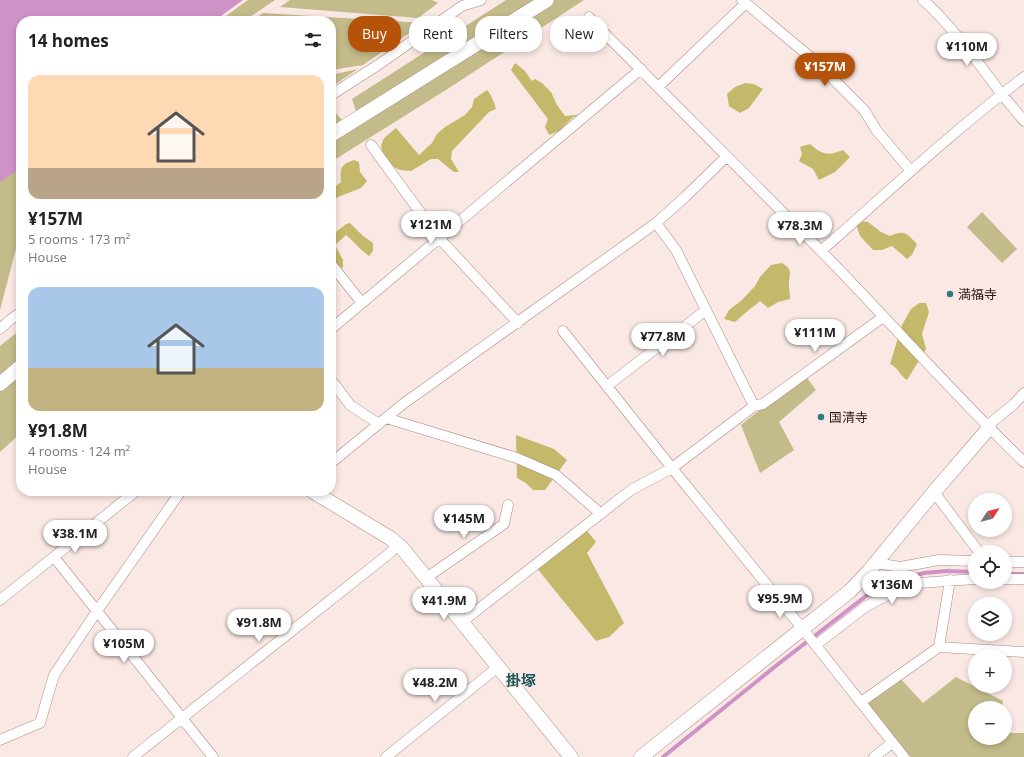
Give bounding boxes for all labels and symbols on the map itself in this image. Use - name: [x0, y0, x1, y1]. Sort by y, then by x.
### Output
- pin: ¥110M: [939, 33, 995, 67]
- pin: ¥157M: [797, 53, 853, 87]
- pin: ¥121M: [403, 211, 459, 245]
- pin: ¥78.3M: [767, 212, 833, 246]
- place label: 満福寺: [958, 285, 997, 303]
- marker: 満福寺: [945, 289, 955, 299]
- pin: ¥111M: [787, 319, 843, 353]
- pin: ¥77.8M: [630, 323, 696, 357]
- place label: 国清寺: [829, 408, 868, 426]
- marker: 国清寺: [816, 412, 826, 422]
- north arrow: [968, 493, 1012, 537]
- pin: ¥145M: [436, 505, 492, 539]
- pin: ¥38.1M: [42, 520, 108, 554]
- pin: ¥136M: [864, 571, 920, 605]
- pin: ¥95.9M: [747, 585, 813, 619]
- pin: ¥41.9M: [411, 587, 477, 621]
- pin: ¥91.8M: [226, 609, 292, 643]
- pin: ¥105M: [96, 630, 152, 664]
- pin: ¥48.2M: [402, 669, 468, 703]
- district label: 掛塚: [506, 670, 536, 690]

